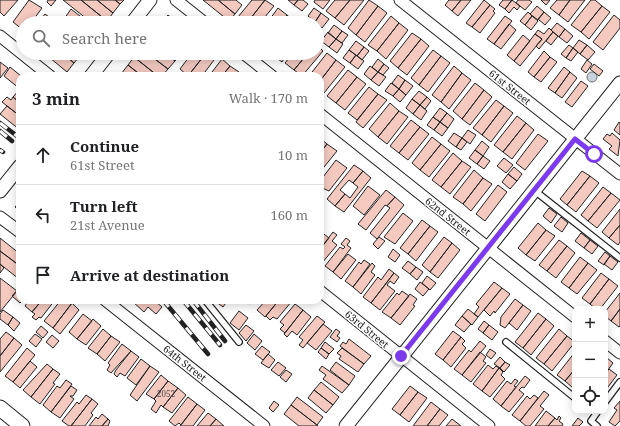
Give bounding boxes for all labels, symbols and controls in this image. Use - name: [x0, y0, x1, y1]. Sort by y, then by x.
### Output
- search box: [16, 16, 324, 60]
- icon: search: [30, 27, 52, 49]
- text: Search here: [62, 28, 147, 48]
- street label: 61st Street: [486, 66, 534, 108]
- text: 3 min: [32, 87, 80, 110]
- text: Walk · 170 m: [229, 89, 308, 107]
- text: Continue: [70, 136, 139, 156]
- icon: ahead: [32, 144, 54, 166]
- route start: [585, 145, 603, 163]
- text: 10 m: [278, 146, 308, 164]
- text: 61st Street: [70, 156, 135, 174]
- street label: 62nd Street: [422, 194, 474, 239]
- text: Turn left: [70, 196, 138, 216]
- icon: left: [32, 204, 54, 226]
- text: 160 m: [271, 206, 308, 224]
- text: 21st Avenue: [70, 216, 145, 234]
- icon: arrive: [32, 264, 54, 286]
- text: Arrive at destination: [70, 265, 229, 285]
- map controls: [572, 306, 608, 414]
- button: +: [572, 306, 608, 342]
- street label: 63rd Street: [342, 307, 392, 351]
- street label: 64th Street: [160, 342, 210, 385]
- button: −: [572, 342, 608, 378]
- route end: [392, 347, 410, 365]
- button: locate: [572, 378, 608, 414]
- house number: 2052: [157, 388, 175, 399]

